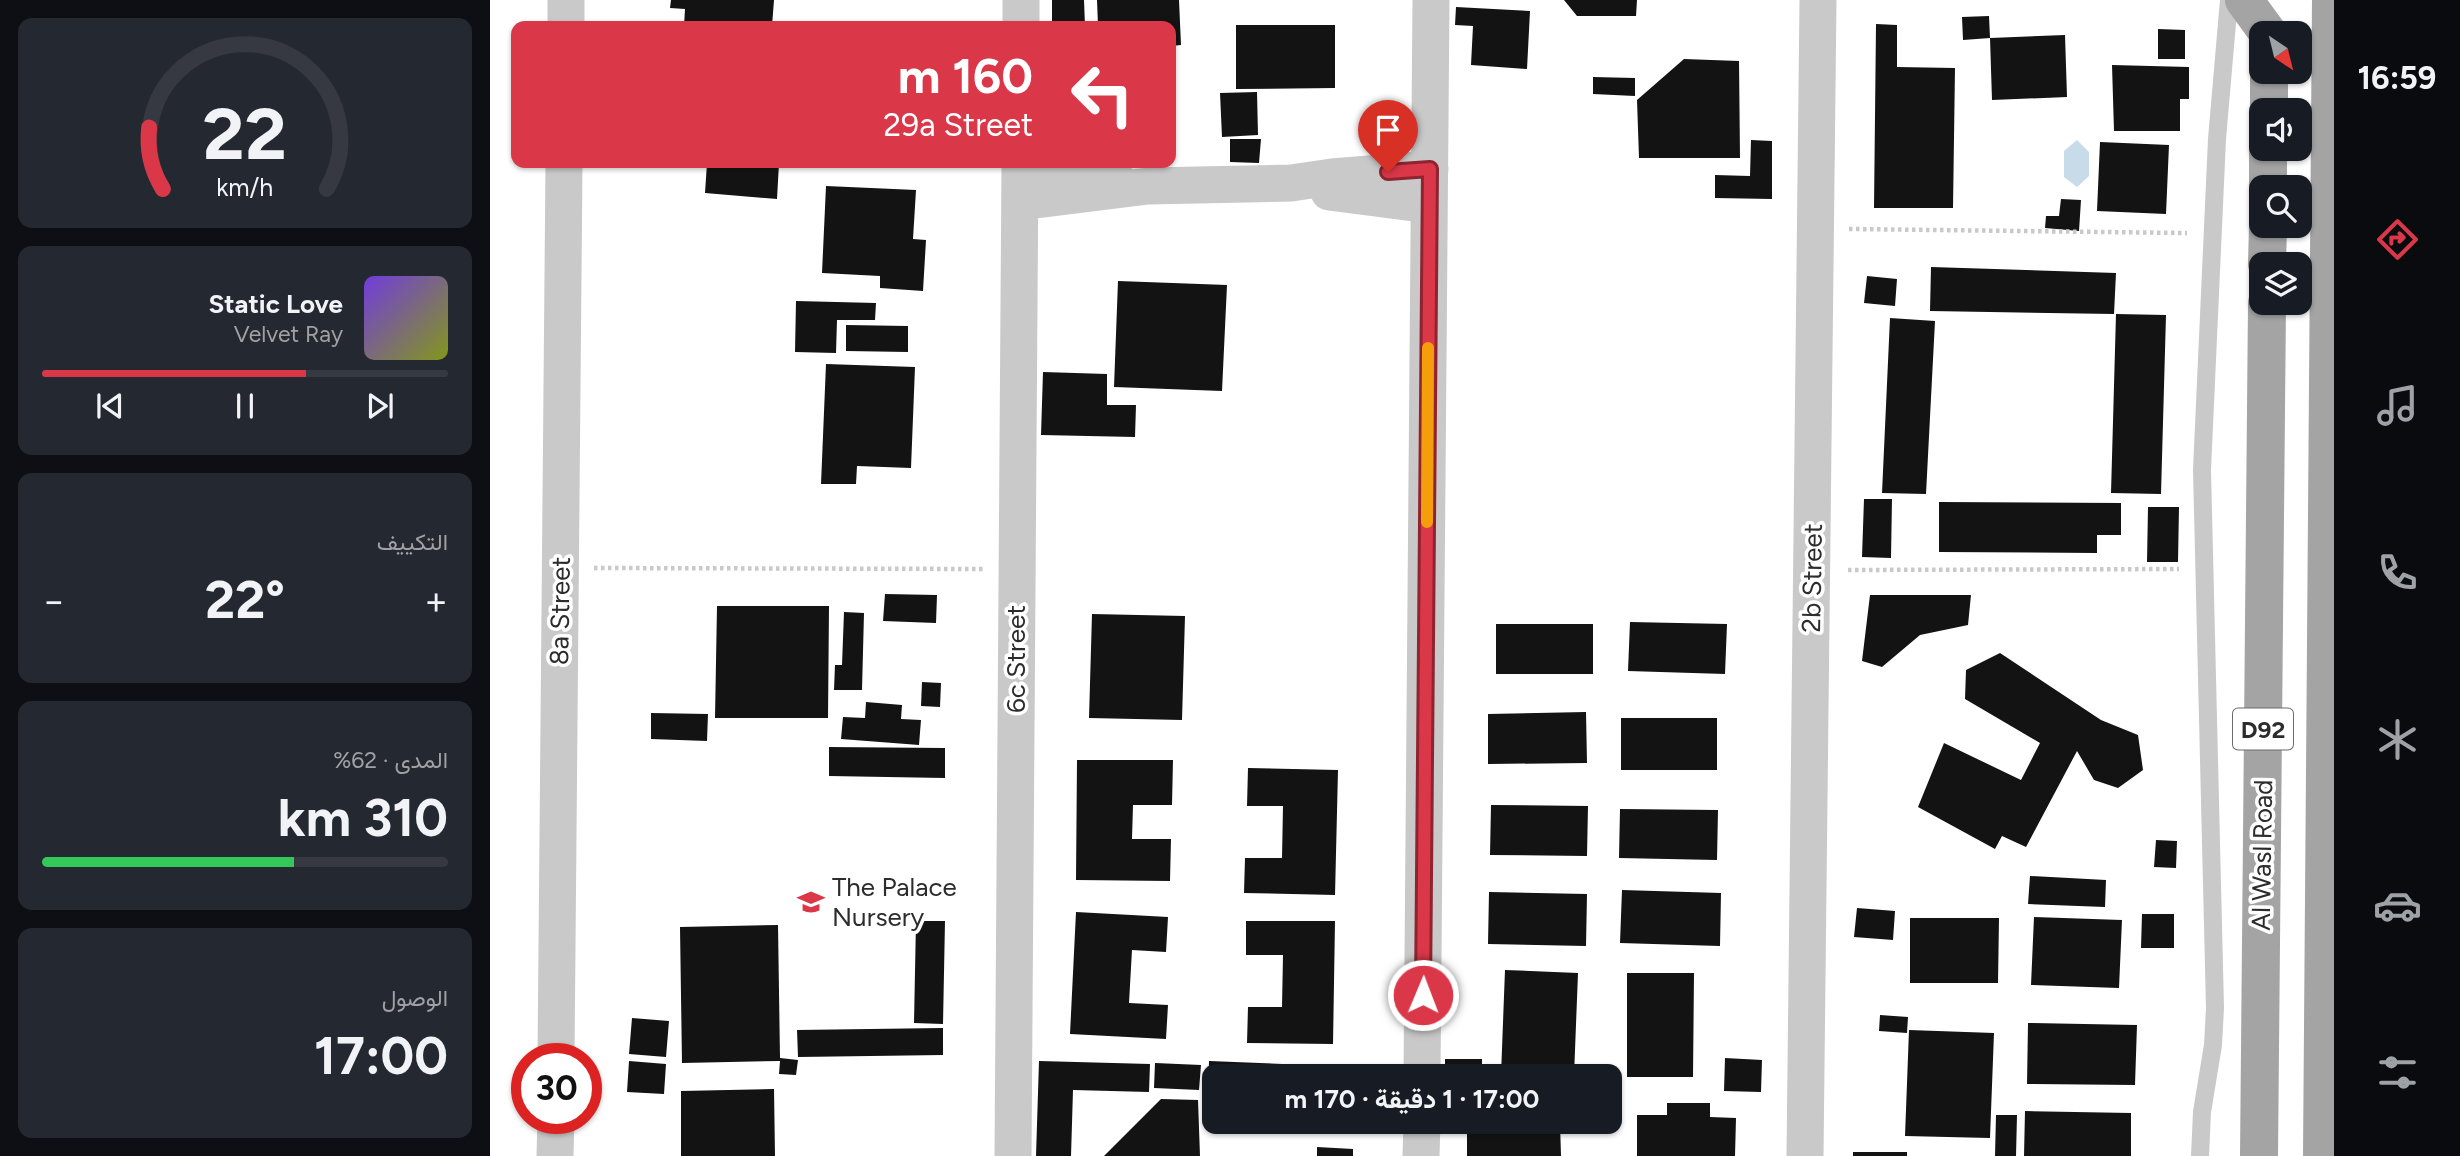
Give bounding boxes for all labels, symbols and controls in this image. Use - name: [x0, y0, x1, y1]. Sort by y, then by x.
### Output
- north arrow: [2249, 21, 2312, 84]
- map controls: [2249, 21, 2312, 315]
- text: 160 m: [898, 46, 1033, 105]
- icon: left: [1057, 49, 1148, 140]
- text: 16:59: [2358, 59, 2436, 97]
- text: 22: [203, 90, 287, 177]
- button: sound: [2249, 98, 2312, 161]
- pin: [1358, 100, 1418, 172]
- text: 29a Street: [883, 106, 1033, 144]
- icon: arrive: [1369, 111, 1407, 149]
- text: km/h: [216, 172, 274, 202]
- button: search: [2249, 175, 2312, 238]
- icon: directions: [2373, 215, 2422, 264]
- button: layers: [2249, 252, 2312, 315]
- text: Static Love: [209, 288, 343, 320]
- text: Velvet Ray: [234, 320, 343, 348]
- icon: music: [2373, 381, 2422, 430]
- icon: previous: [91, 387, 129, 425]
- icon: pause: [226, 387, 264, 425]
- icon: next: [361, 387, 399, 425]
- street label: 2b Street: [1795, 523, 1829, 633]
- text: التكييف: [377, 528, 448, 556]
- icon: phone: [2373, 548, 2422, 597]
- street label: 8a Street: [543, 556, 577, 665]
- text: 22°: [205, 569, 285, 631]
- text: −: [42, 578, 66, 624]
- text: +: [424, 578, 448, 624]
- street label: 6c Street: [1000, 605, 1032, 713]
- road number: D92: [2233, 708, 2293, 750]
- icon: climate: [2373, 715, 2422, 764]
- text: المدى · 62%: [333, 746, 448, 774]
- street label: Al Wasl Road: [2245, 779, 2279, 931]
- text: 310 km: [278, 787, 448, 849]
- place label: The Palace Nursery: [832, 871, 957, 933]
- icon: car: [2373, 881, 2422, 930]
- school or university icon: The Palace Nursery: [796, 887, 826, 917]
- position arrow: [1386, 958, 1460, 1032]
- text: الوصول: [382, 984, 448, 1012]
- text: 17:00: [314, 1025, 448, 1087]
- speed limit sign: 30: [511, 1043, 602, 1134]
- icon: filters: [2373, 1048, 2422, 1097]
- text: 17:00 · 1 دقيقة · 170 m: [1285, 1083, 1539, 1115]

